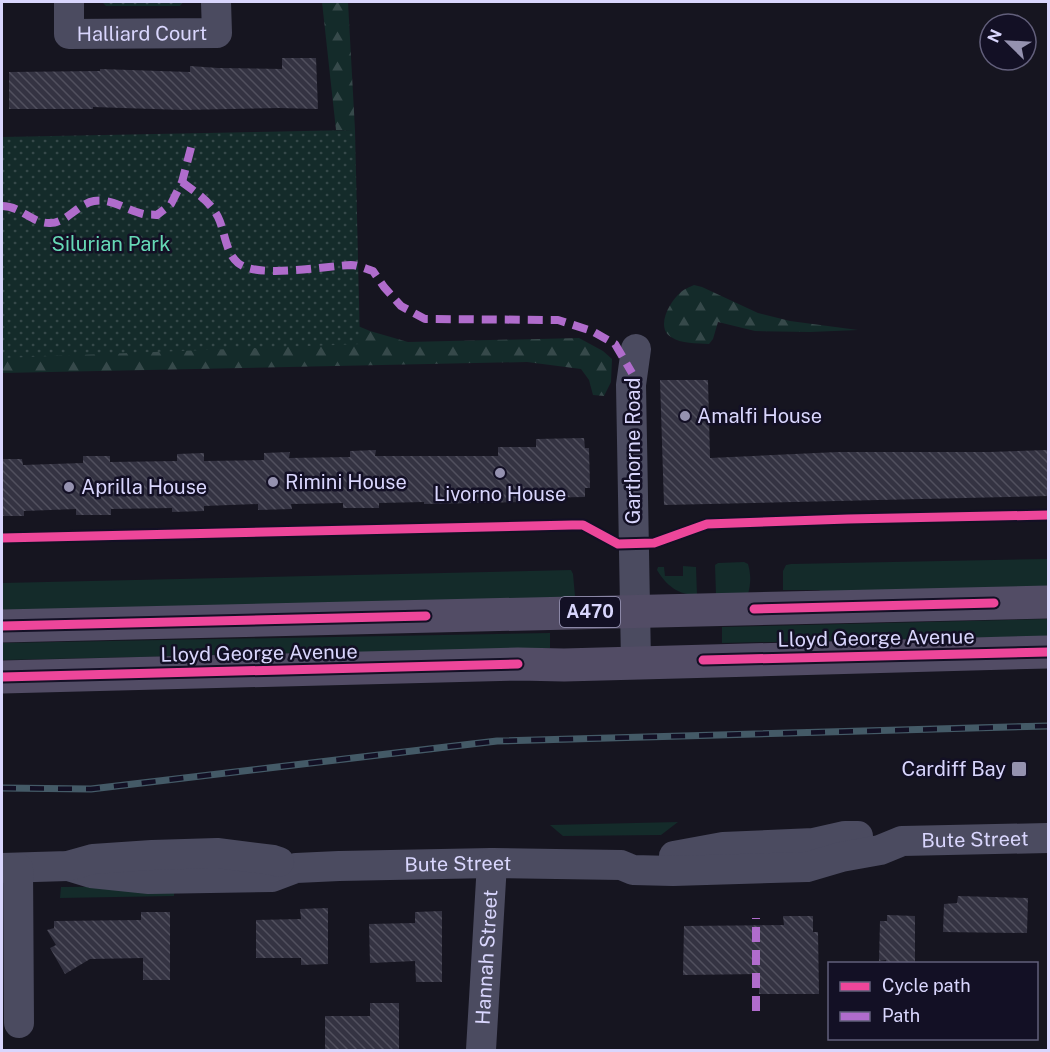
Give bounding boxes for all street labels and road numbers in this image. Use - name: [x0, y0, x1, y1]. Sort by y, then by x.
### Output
- street label: Halliard Court: [77, 21, 207, 46]
- street label: Garthorne Road: [621, 378, 645, 524]
- road number: A470: [560, 597, 620, 627]
- street label: Lloyd George Avenue: [777, 624, 975, 652]
- street label: Lloyd George Avenue: [160, 639, 358, 667]
- street label: Bute Street: [921, 826, 1029, 853]
- street label: Bute Street: [404, 851, 512, 877]
- street label: Hannah Street: [471, 889, 502, 1025]

